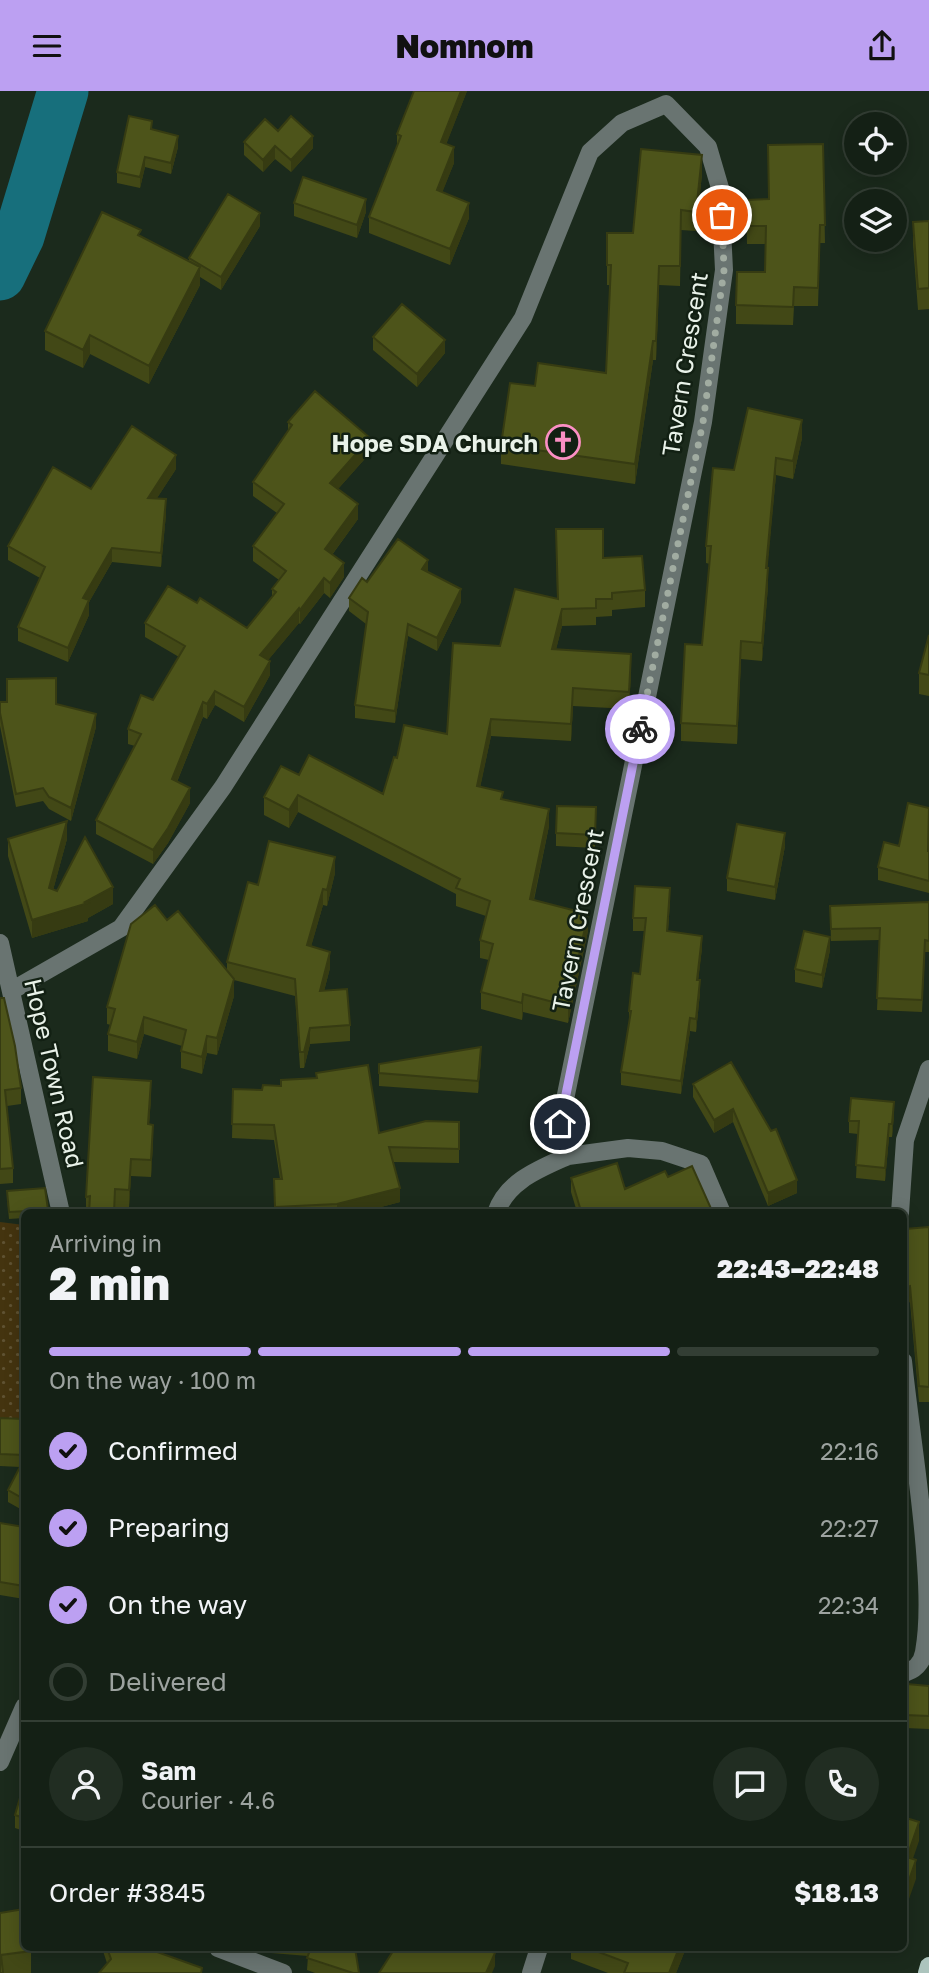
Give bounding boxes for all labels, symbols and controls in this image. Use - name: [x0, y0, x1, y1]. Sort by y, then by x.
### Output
- icon: menu: [28, 27, 66, 65]
- text: Nomnom: [395, 27, 534, 65]
- icon: share: [863, 27, 901, 65]
- map controls: [844, 112, 907, 252]
- button: locate: [844, 112, 907, 175]
- pin: [692, 185, 752, 245]
- button: layers: [844, 189, 907, 252]
- icon: bag: [703, 196, 741, 234]
- street label: Tavern Crescent: [655, 270, 713, 458]
- church icon: Hope SDA Church: [544, 423, 582, 461]
- place label: Hope SDA Church: [331, 428, 538, 457]
- courier: [605, 694, 675, 764]
- icon: bike: [621, 710, 659, 748]
- street label: Tavern Crescent: [545, 826, 609, 1014]
- street label: Hope Town Road: [19, 976, 91, 1170]
- pin: [530, 1094, 590, 1154]
- icon: home: [541, 1105, 579, 1143]
- text: Arriving in: [49, 1229, 162, 1257]
- text: 22:43–22:48: [717, 1253, 879, 1284]
- text: 2 min: [49, 1255, 170, 1310]
- text: On the way · 100 m: [49, 1366, 256, 1394]
- icon: check: [49, 1432, 87, 1470]
- text: Confirmed: [108, 1435, 238, 1466]
- text: 22:16: [820, 1437, 879, 1465]
- icon: check: [49, 1509, 87, 1547]
- text: Preparing: [108, 1512, 230, 1543]
- text: 22:27: [820, 1514, 879, 1542]
- icon: check: [49, 1586, 87, 1624]
- text: On the way: [108, 1589, 247, 1620]
- text: 22:34: [818, 1591, 879, 1619]
- text: Delivered: [108, 1666, 227, 1697]
- button: person: [49, 1747, 123, 1821]
- button: chat: [713, 1747, 787, 1821]
- button: phone: [805, 1747, 879, 1821]
- text: Sam: [141, 1755, 196, 1786]
- text: Courier · 4.6: [141, 1786, 275, 1814]
- text: Order #3845: [49, 1877, 206, 1908]
- text: $18.13: [794, 1877, 879, 1908]

